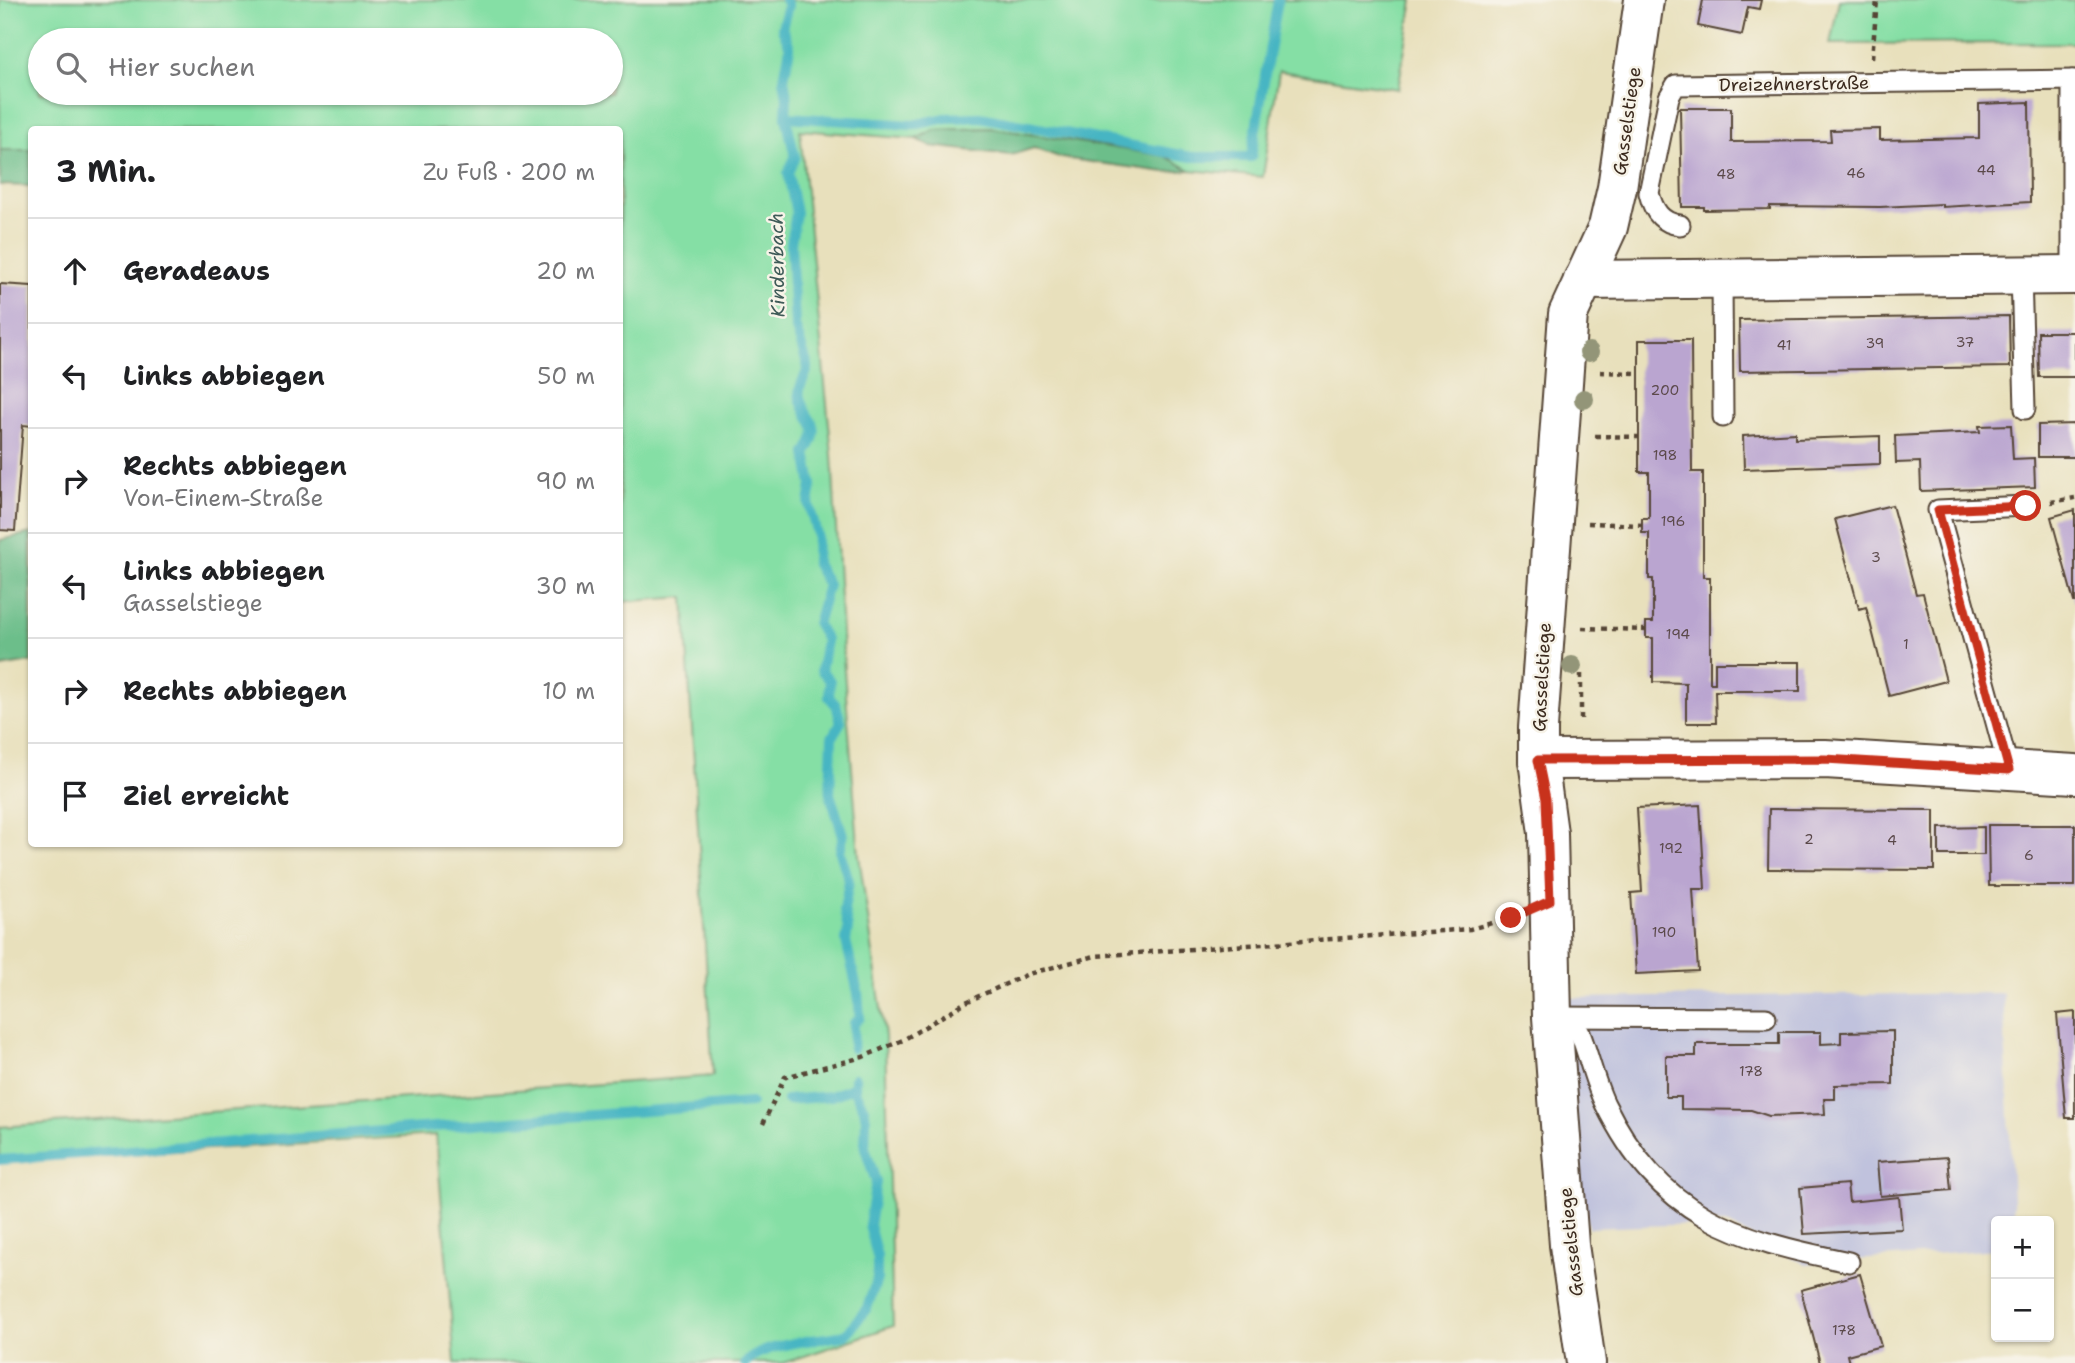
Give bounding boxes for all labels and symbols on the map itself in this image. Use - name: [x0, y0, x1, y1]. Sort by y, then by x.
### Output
- street label: Gasselstiege: [1608, 65, 1646, 177]
- street label: Dreizehnerstraße: [1719, 71, 1869, 97]
- house number: 44: [1976, 161, 1996, 179]
- house number: 46: [1846, 164, 1866, 182]
- house number: 48: [1716, 165, 1736, 183]
- water label: Kinderbach: [764, 212, 790, 318]
- house number: 37: [1956, 333, 1974, 351]
- house number: 39: [1866, 334, 1884, 352]
- house number: 41: [1777, 336, 1791, 354]
- house number: 200: [1651, 381, 1679, 399]
- house number: 198: [1653, 446, 1677, 464]
- route start: [2010, 490, 2041, 521]
- house number: 196: [1661, 512, 1685, 530]
- house number: 3: [1871, 548, 1881, 566]
- street label: Gasselstiege: [1527, 622, 1557, 732]
- house number: 194: [1666, 625, 1690, 643]
- house number: 1: [1903, 635, 1909, 653]
- house number: 2: [1804, 830, 1814, 848]
- house number: 4: [1887, 831, 1897, 849]
- house number: 192: [1659, 839, 1683, 857]
- house number: 6: [2024, 846, 2034, 864]
- route end: [1495, 902, 1526, 933]
- house number: 190: [1652, 923, 1676, 941]
- house number: 178: [1739, 1062, 1763, 1080]
- street label: Gasselstiege: [1553, 1186, 1589, 1298]
- house number: 178: [1832, 1321, 1856, 1339]

